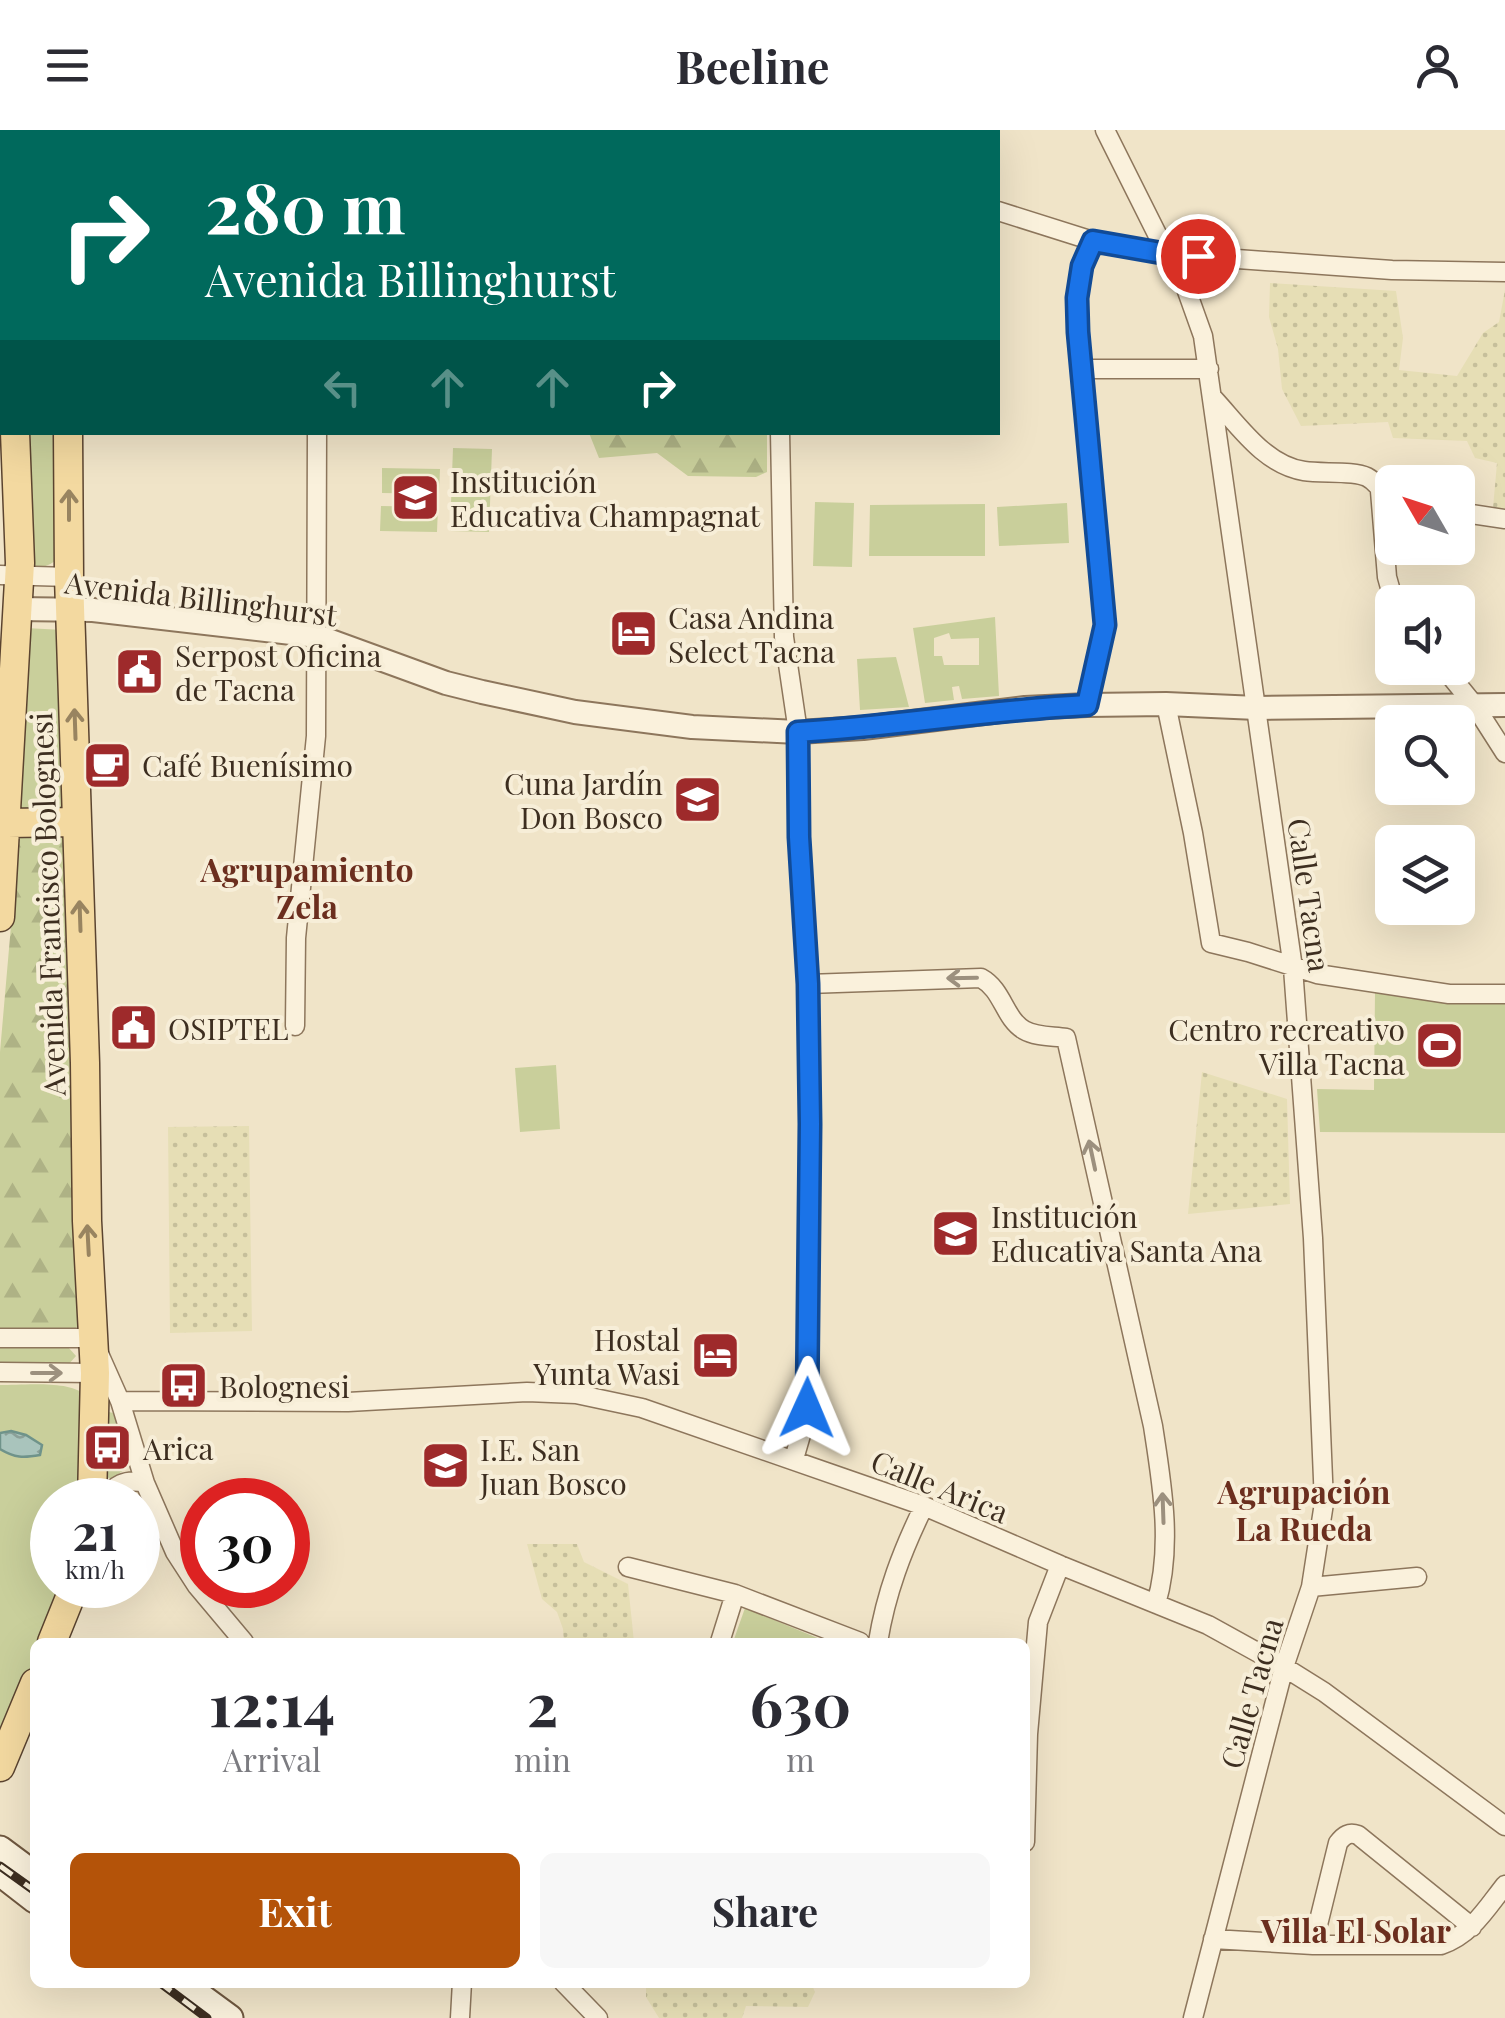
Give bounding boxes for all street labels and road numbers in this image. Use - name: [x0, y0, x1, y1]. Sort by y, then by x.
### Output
- street label: Avenida Billinghurst: [62, 561, 340, 635]
- street label: Avenida Francisco Bolognesi: [20, 711, 74, 1098]
- street label: Calle Tacna: [1279, 815, 1341, 975]
- street label: Calle Arica: [865, 1440, 1015, 1532]
- street label: Calle Tacna: [1210, 1613, 1292, 1773]

